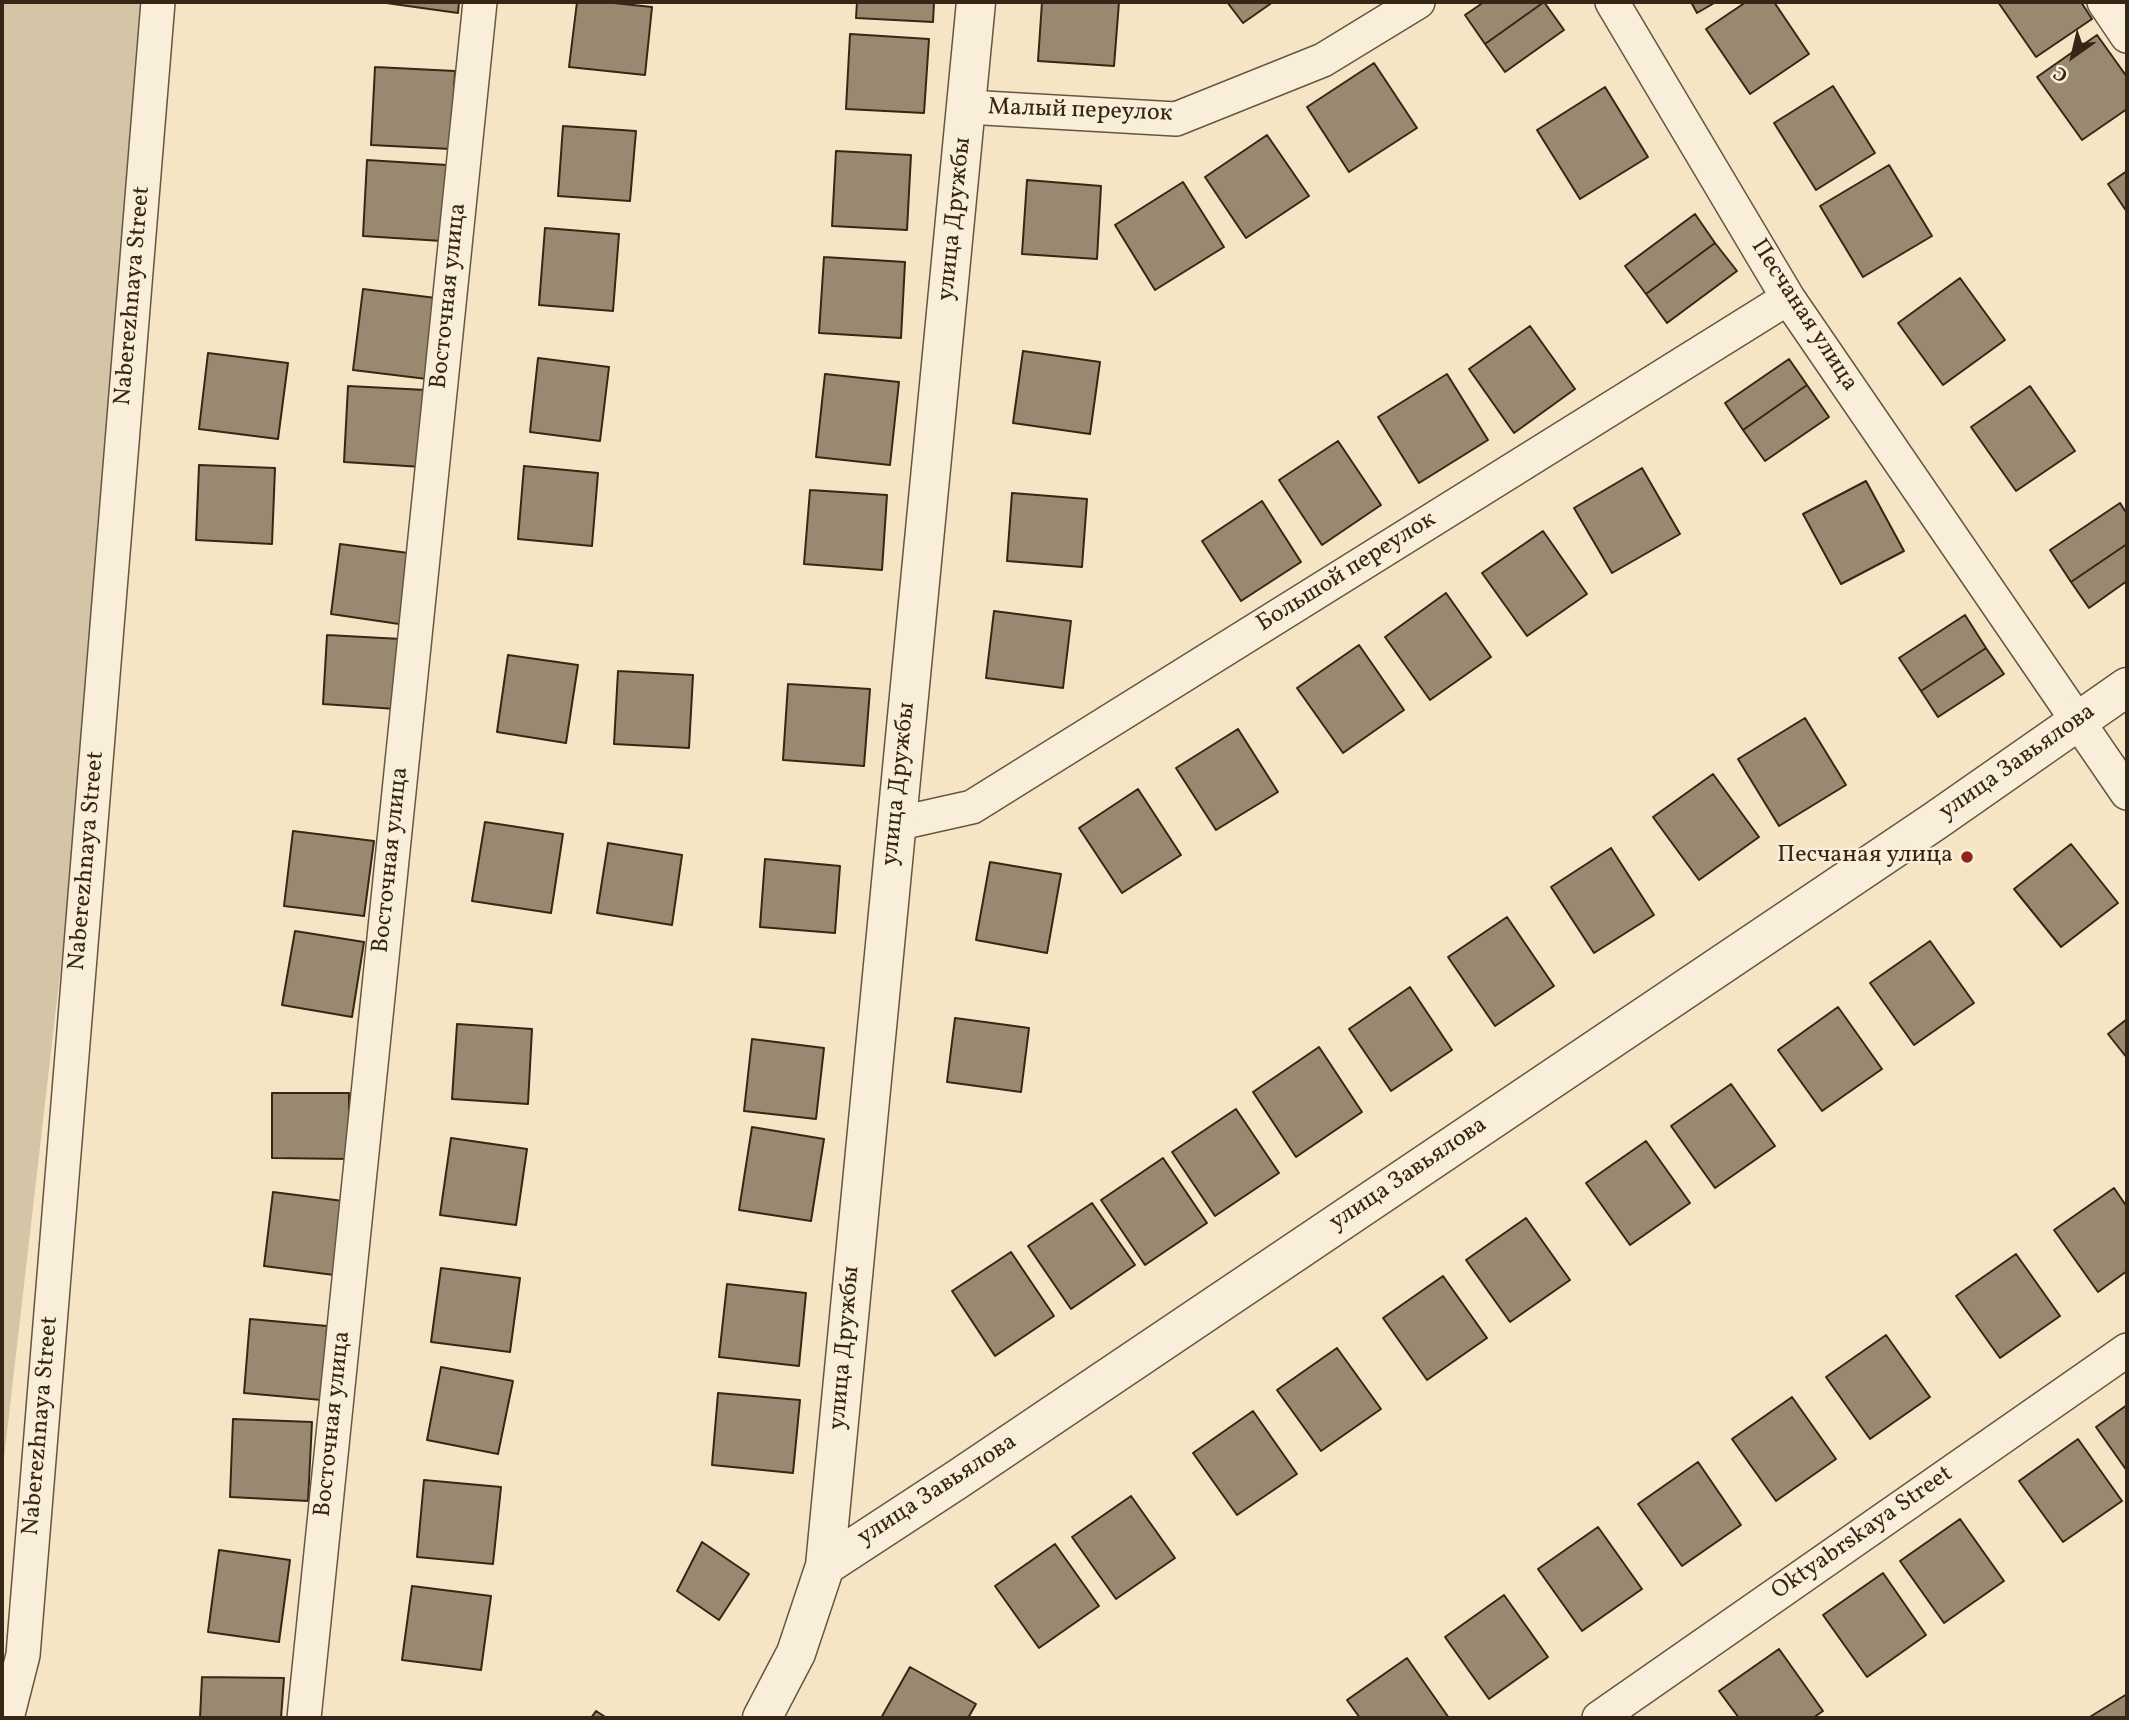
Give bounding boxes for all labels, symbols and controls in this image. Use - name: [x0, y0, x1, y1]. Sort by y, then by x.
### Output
- north arrow: [2038, 21, 2108, 91]
- text: С: [2049, 59, 2074, 88]
- street label: Малый переулок: [987, 94, 1173, 130]
- street label: улица Дружбы: [933, 136, 979, 302]
- street label: Naberezhnaya Street: [110, 185, 158, 407]
- street label: Восточная улица: [426, 202, 474, 390]
- street label: Песчаная улица: [1743, 234, 1863, 398]
- street label: Большой переулок: [1252, 506, 1442, 640]
- street label: улица Завьялова: [1934, 698, 2102, 828]
- street label: улица Дружбы: [877, 701, 923, 867]
- street label: Naberezhnaya Street: [64, 750, 112, 972]
- street label: Восточная улица: [368, 766, 416, 954]
- place label: Песчаная улица: [1777, 843, 1953, 871]
- marker: Песчаная улица: [1959, 849, 1975, 865]
- street label: улица Завьялова: [1325, 1112, 1493, 1238]
- street label: улица Дружбы: [824, 1265, 868, 1431]
- street label: Naberezhnaya Street: [18, 1315, 66, 1537]
- street label: Восточная улица: [310, 1330, 358, 1518]
- street label: улица Завьялова: [853, 1429, 1023, 1553]
- street label: Oktyabrskaya Street: [1767, 1461, 1959, 1607]

